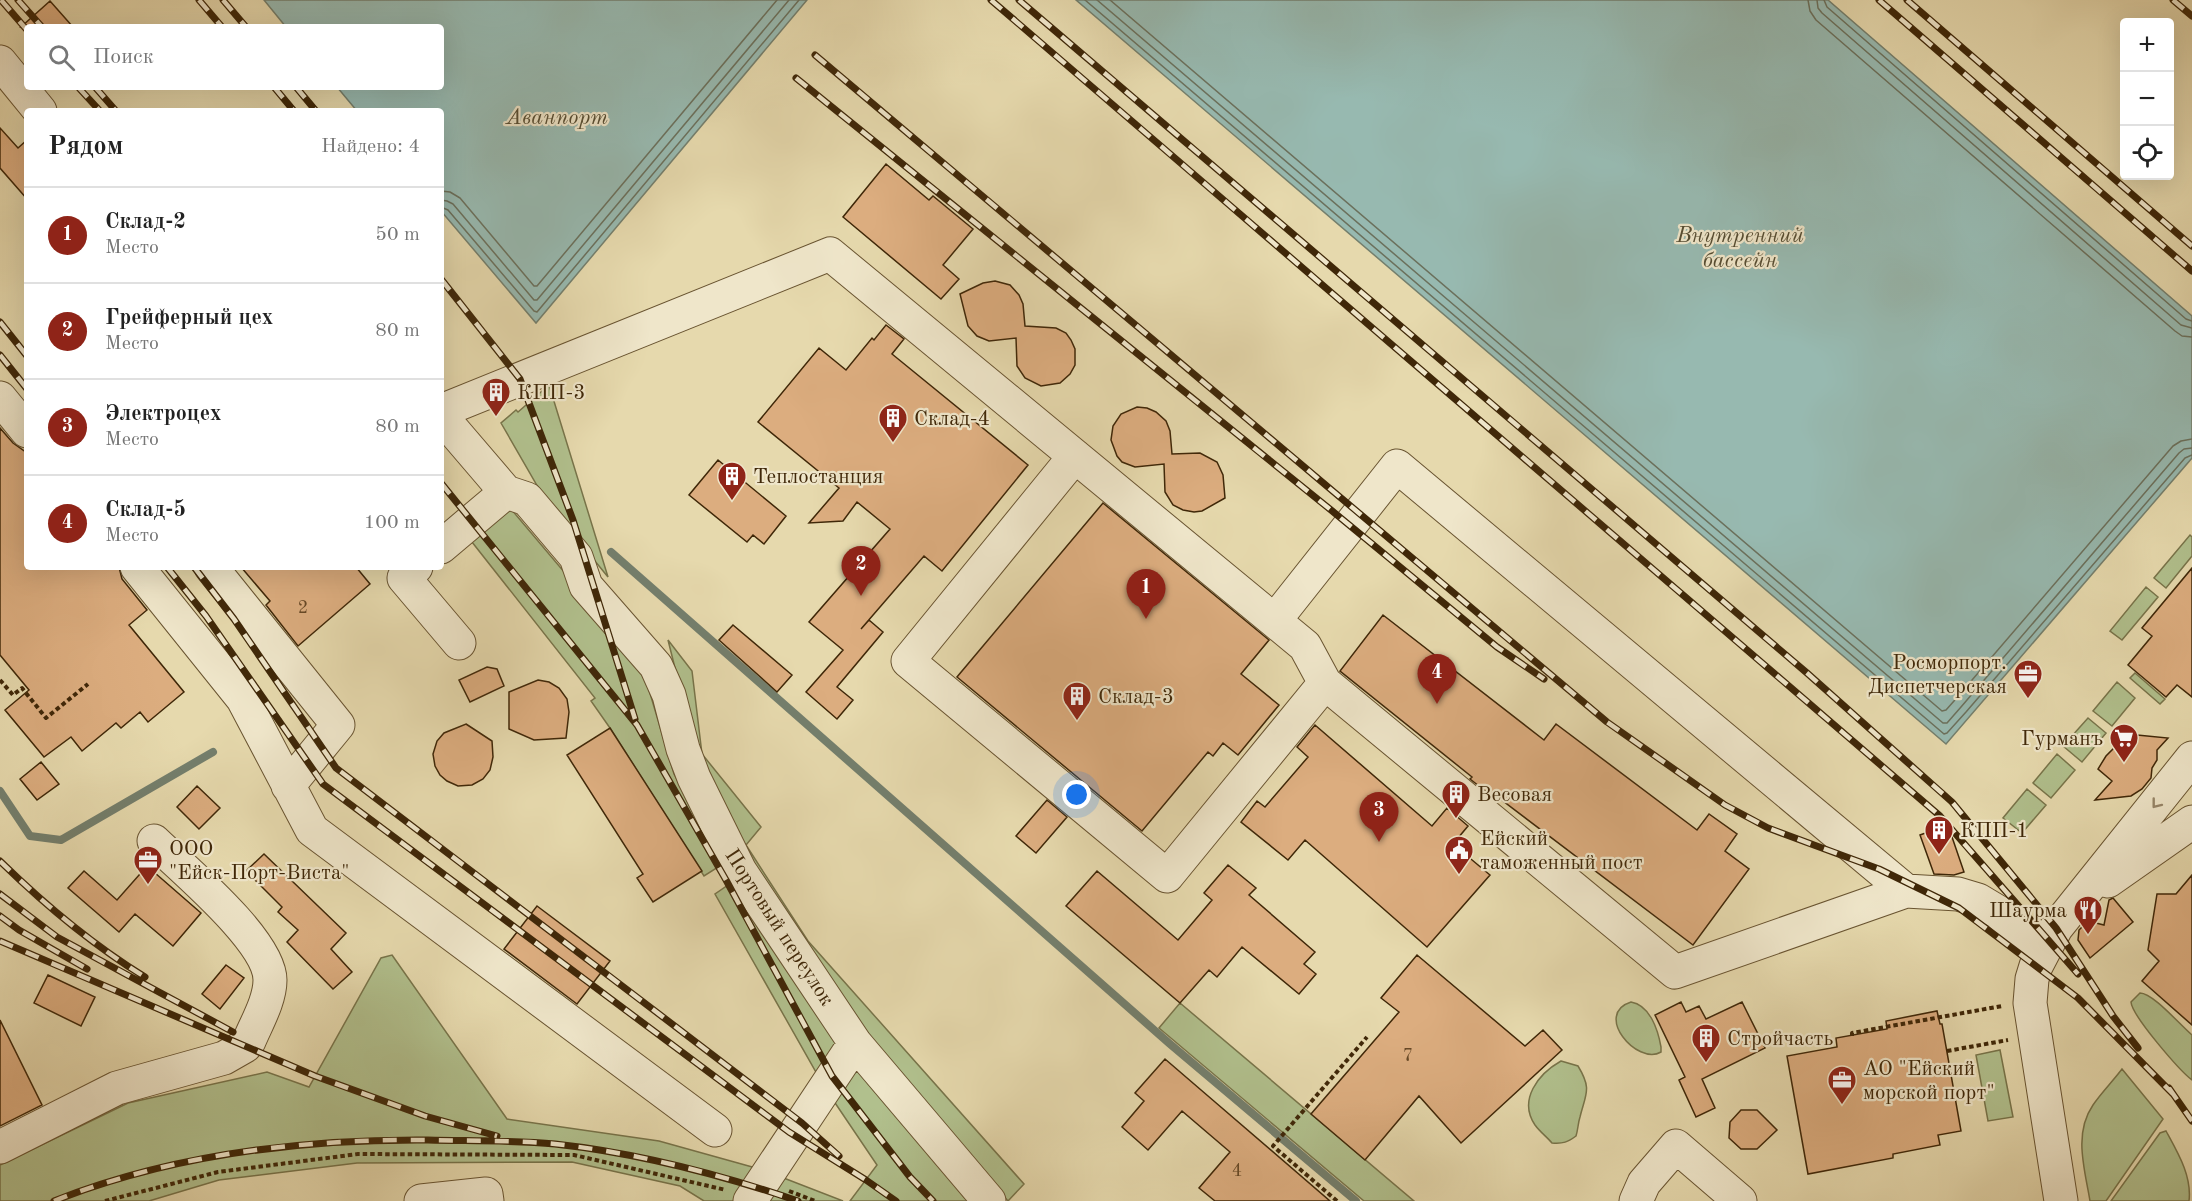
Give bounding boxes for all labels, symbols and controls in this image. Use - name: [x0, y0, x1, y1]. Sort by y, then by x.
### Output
- map controls: [2120, 18, 2174, 180]
- button: +: [2120, 18, 2174, 72]
- search box: [24, 24, 444, 90]
- icon: search: [45, 41, 78, 74]
- text: Поиск: [93, 46, 154, 68]
- button: −: [2120, 72, 2174, 126]
- water label: Аванпорт: [505, 107, 608, 129]
- button: locate: [2120, 126, 2174, 180]
- text: Рядом: [48, 134, 123, 160]
- text: Найдено: 4: [321, 137, 420, 157]
- text: Склад-2: [105, 211, 186, 233]
- text: 1: [62, 225, 73, 245]
- text: 50 m: [375, 225, 420, 245]
- water label: Внутренний бассейн: [1675, 225, 1804, 272]
- text: Место: [105, 238, 159, 258]
- text: Грейферный цех: [105, 307, 273, 329]
- text: 2: [62, 321, 73, 341]
- text: 80 m: [375, 321, 420, 341]
- text: Место: [105, 334, 159, 354]
- building icon: КПП-3: [480, 376, 512, 418]
- place label: КПП-3: [517, 383, 585, 404]
- building icon: Склад-4: [877, 402, 909, 444]
- text: Электроцех: [105, 403, 222, 425]
- place label: Склад-4: [914, 409, 990, 430]
- text: 3: [62, 417, 73, 437]
- text: 80 m: [375, 417, 420, 437]
- text: Место: [105, 430, 159, 450]
- building icon: Теплостанция: [716, 460, 748, 502]
- place label: Теплостанция: [753, 467, 883, 488]
- text: Склад-5: [105, 499, 186, 521]
- text: 4: [62, 513, 73, 533]
- text: 100 m: [364, 513, 420, 533]
- text: Место: [105, 526, 159, 546]
- pin: 2: [842, 546, 880, 596]
- pin: 1: [1126, 570, 1166, 619]
- house number: 2: [298, 599, 308, 617]
- place label: Росморпорт. Диспетчерская: [1868, 653, 2007, 698]
- pin: 4: [1418, 654, 1456, 704]
- office icon: Росморпорт. Диспетчерская: [2012, 658, 2044, 700]
- building icon: Склад-3: [1061, 680, 1093, 722]
- place label: Склад-3: [1098, 687, 1174, 708]
- supermarket icon: Гурманъ: [2108, 722, 2140, 764]
- place label: Гурманъ: [2021, 729, 2103, 750]
- building icon: Весовая: [1440, 778, 1472, 820]
- your location: [1062, 780, 1091, 809]
- place label: Весовая: [1477, 785, 1552, 806]
- pin: 3: [1360, 792, 1398, 842]
- one-way arrow: [2152, 797, 2163, 808]
- building icon: КПП-1: [1923, 814, 1955, 856]
- place label: КПП-1: [1960, 821, 2028, 842]
- place label: Ейский таможенный пост: [1480, 829, 1643, 874]
- public building icon: Ейский таможенный пост: [1443, 834, 1475, 876]
- place label: ООО "Ейск-Порт-Виста": [169, 839, 350, 884]
- office icon: ООО "Ейск-Порт-Виста": [132, 844, 164, 886]
- street label: Портовый переулок: [720, 846, 837, 1010]
- restaurant icon: Шаурма: [2072, 894, 2104, 936]
- place label: Шаурма: [1989, 901, 2067, 922]
- building icon: Стройчасть: [1690, 1022, 1722, 1064]
- place label: Стройчасть: [1727, 1029, 1834, 1050]
- house number: 7: [1403, 1047, 1413, 1065]
- place label: АО "Ейский морской порт": [1863, 1059, 1995, 1104]
- office icon: АО "Ейский морской порт": [1826, 1064, 1858, 1106]
- house number: 4: [1232, 1162, 1242, 1180]

